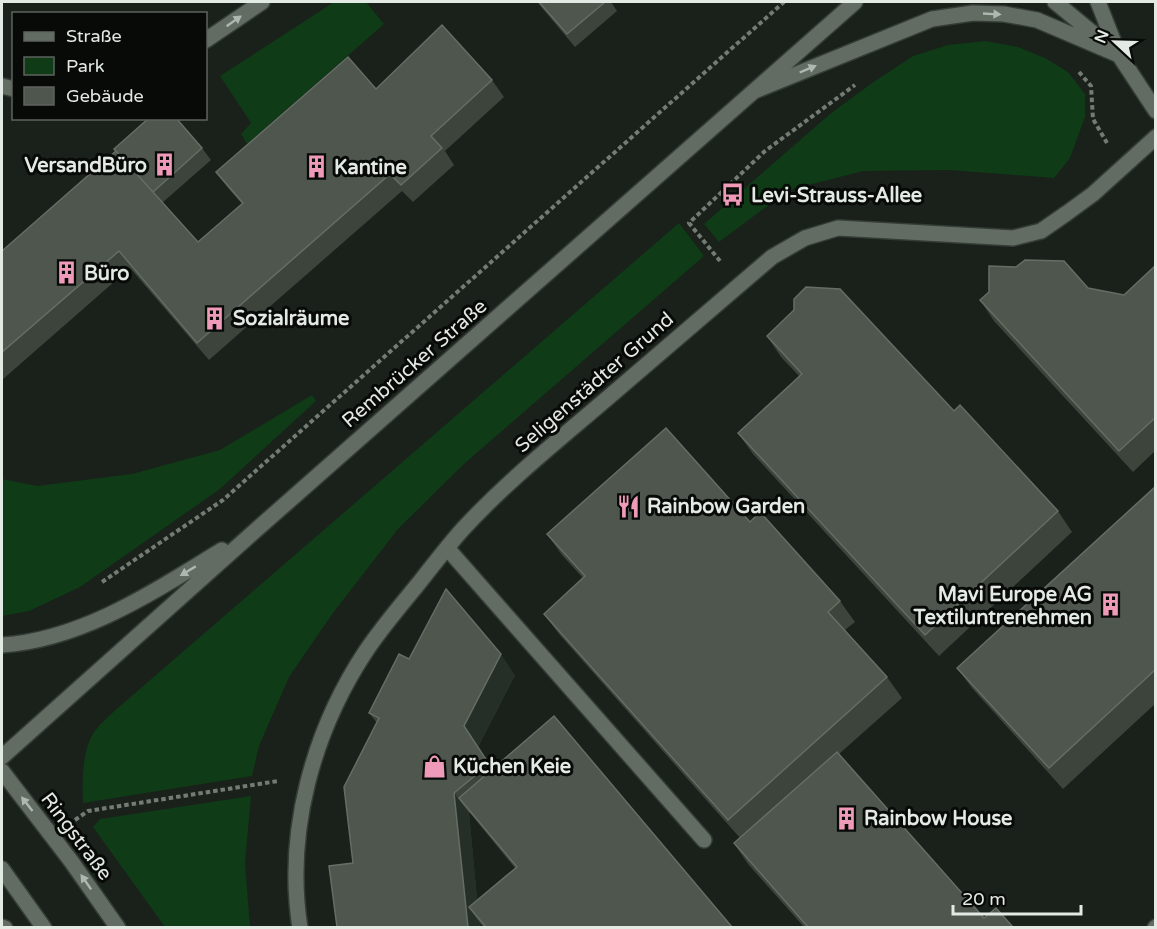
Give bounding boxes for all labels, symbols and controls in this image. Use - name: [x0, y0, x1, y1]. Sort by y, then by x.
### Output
- one-way arrow: [983, 9, 1002, 18]
- legend: [12, 12, 207, 120]
- north arrow: [1085, 12, 1145, 72]
- one-way arrow: [225, 15, 241, 27]
- text: Straße: [66, 25, 122, 47]
- text: N: [1090, 27, 1114, 46]
- text: Park: [66, 55, 105, 77]
- one-way arrow: [799, 64, 817, 74]
- text: Gebäude: [66, 85, 144, 107]
- building icon: VersandBüro: [152, 152, 178, 178]
- place label: VersandBüro: [24, 154, 147, 178]
- building icon: Kantine: [303, 154, 329, 180]
- place label: Kantine: [334, 156, 407, 180]
- bus stop icon: Levi-Strauss-Allee: [720, 182, 746, 208]
- place label: Levi-Strauss-Allee: [751, 184, 922, 208]
- building icon: Büro: [53, 260, 79, 286]
- place label: Büro: [84, 262, 129, 286]
- street label: Rembrücker Straße: [337, 294, 492, 433]
- building icon: Sozialräume: [202, 305, 228, 331]
- place label: Sozialräume: [233, 307, 349, 331]
- street label: Seligenstädter Grund: [510, 307, 679, 458]
- restaurant icon: Rainbow Garden: [616, 493, 642, 519]
- place label: Rainbow Garden: [647, 495, 805, 519]
- one-way arrow: [180, 566, 196, 577]
- place label: Mavi Europe AG Textiluntrenehmen: [913, 583, 1092, 630]
- building icon: Mavi Europe AG Textiluntrenehmen: [1097, 592, 1123, 618]
- shop icon: Küchen Keie: [422, 753, 448, 779]
- place label: Küchen Keie: [453, 755, 571, 779]
- street label: Ringstraße: [35, 788, 117, 885]
- one-way arrow: [20, 796, 33, 812]
- building icon: Rainbow House: [833, 805, 859, 831]
- place label: Rainbow House: [864, 807, 1012, 831]
- one-way arrow: [80, 874, 92, 890]
- scale bar: [953, 878, 1080, 916]
- text: 20 m: [962, 888, 1006, 910]

